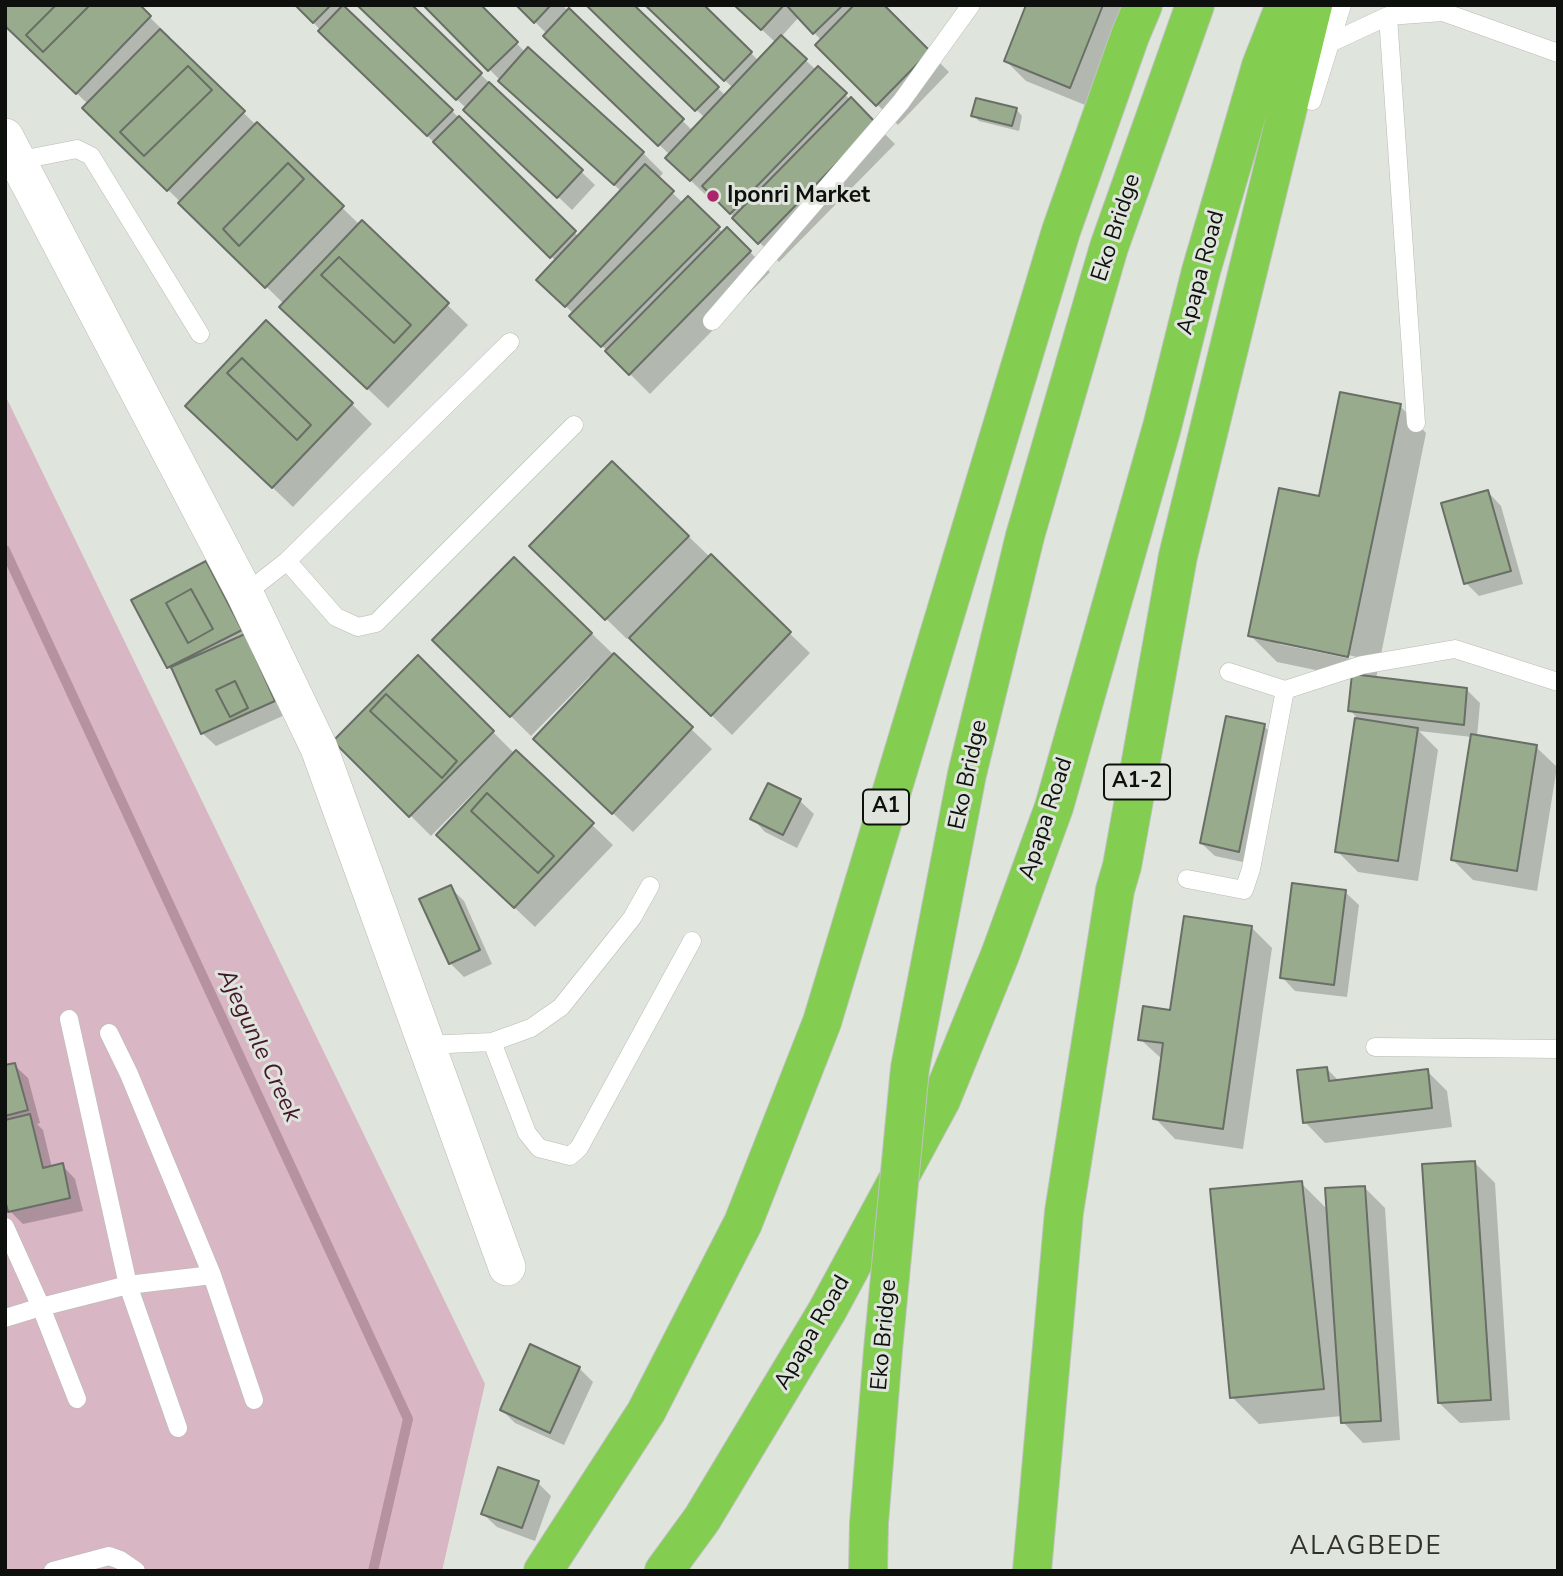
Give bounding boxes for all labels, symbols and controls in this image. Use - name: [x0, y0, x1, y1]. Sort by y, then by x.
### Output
- street label: Eko Bridge: [1087, 171, 1147, 285]
- place label: Iponri Market: [727, 182, 870, 210]
- marker: Iponri Market: [705, 188, 721, 204]
- street label: Apapa Road: [1172, 208, 1232, 338]
- street label: Eko Bridge: [944, 718, 994, 832]
- street label: Apapa Road: [1014, 754, 1080, 884]
- road number: A1-2: [1104, 764, 1170, 800]
- road number: A1: [863, 790, 909, 824]
- water label: Ajegunle Creek: [210, 965, 306, 1127]
- street label: Apapa Road: [769, 1271, 857, 1395]
- street label: Eko Bridge: [866, 1278, 904, 1392]
- district label: ALAGBEDE: [1290, 1532, 1442, 1564]

